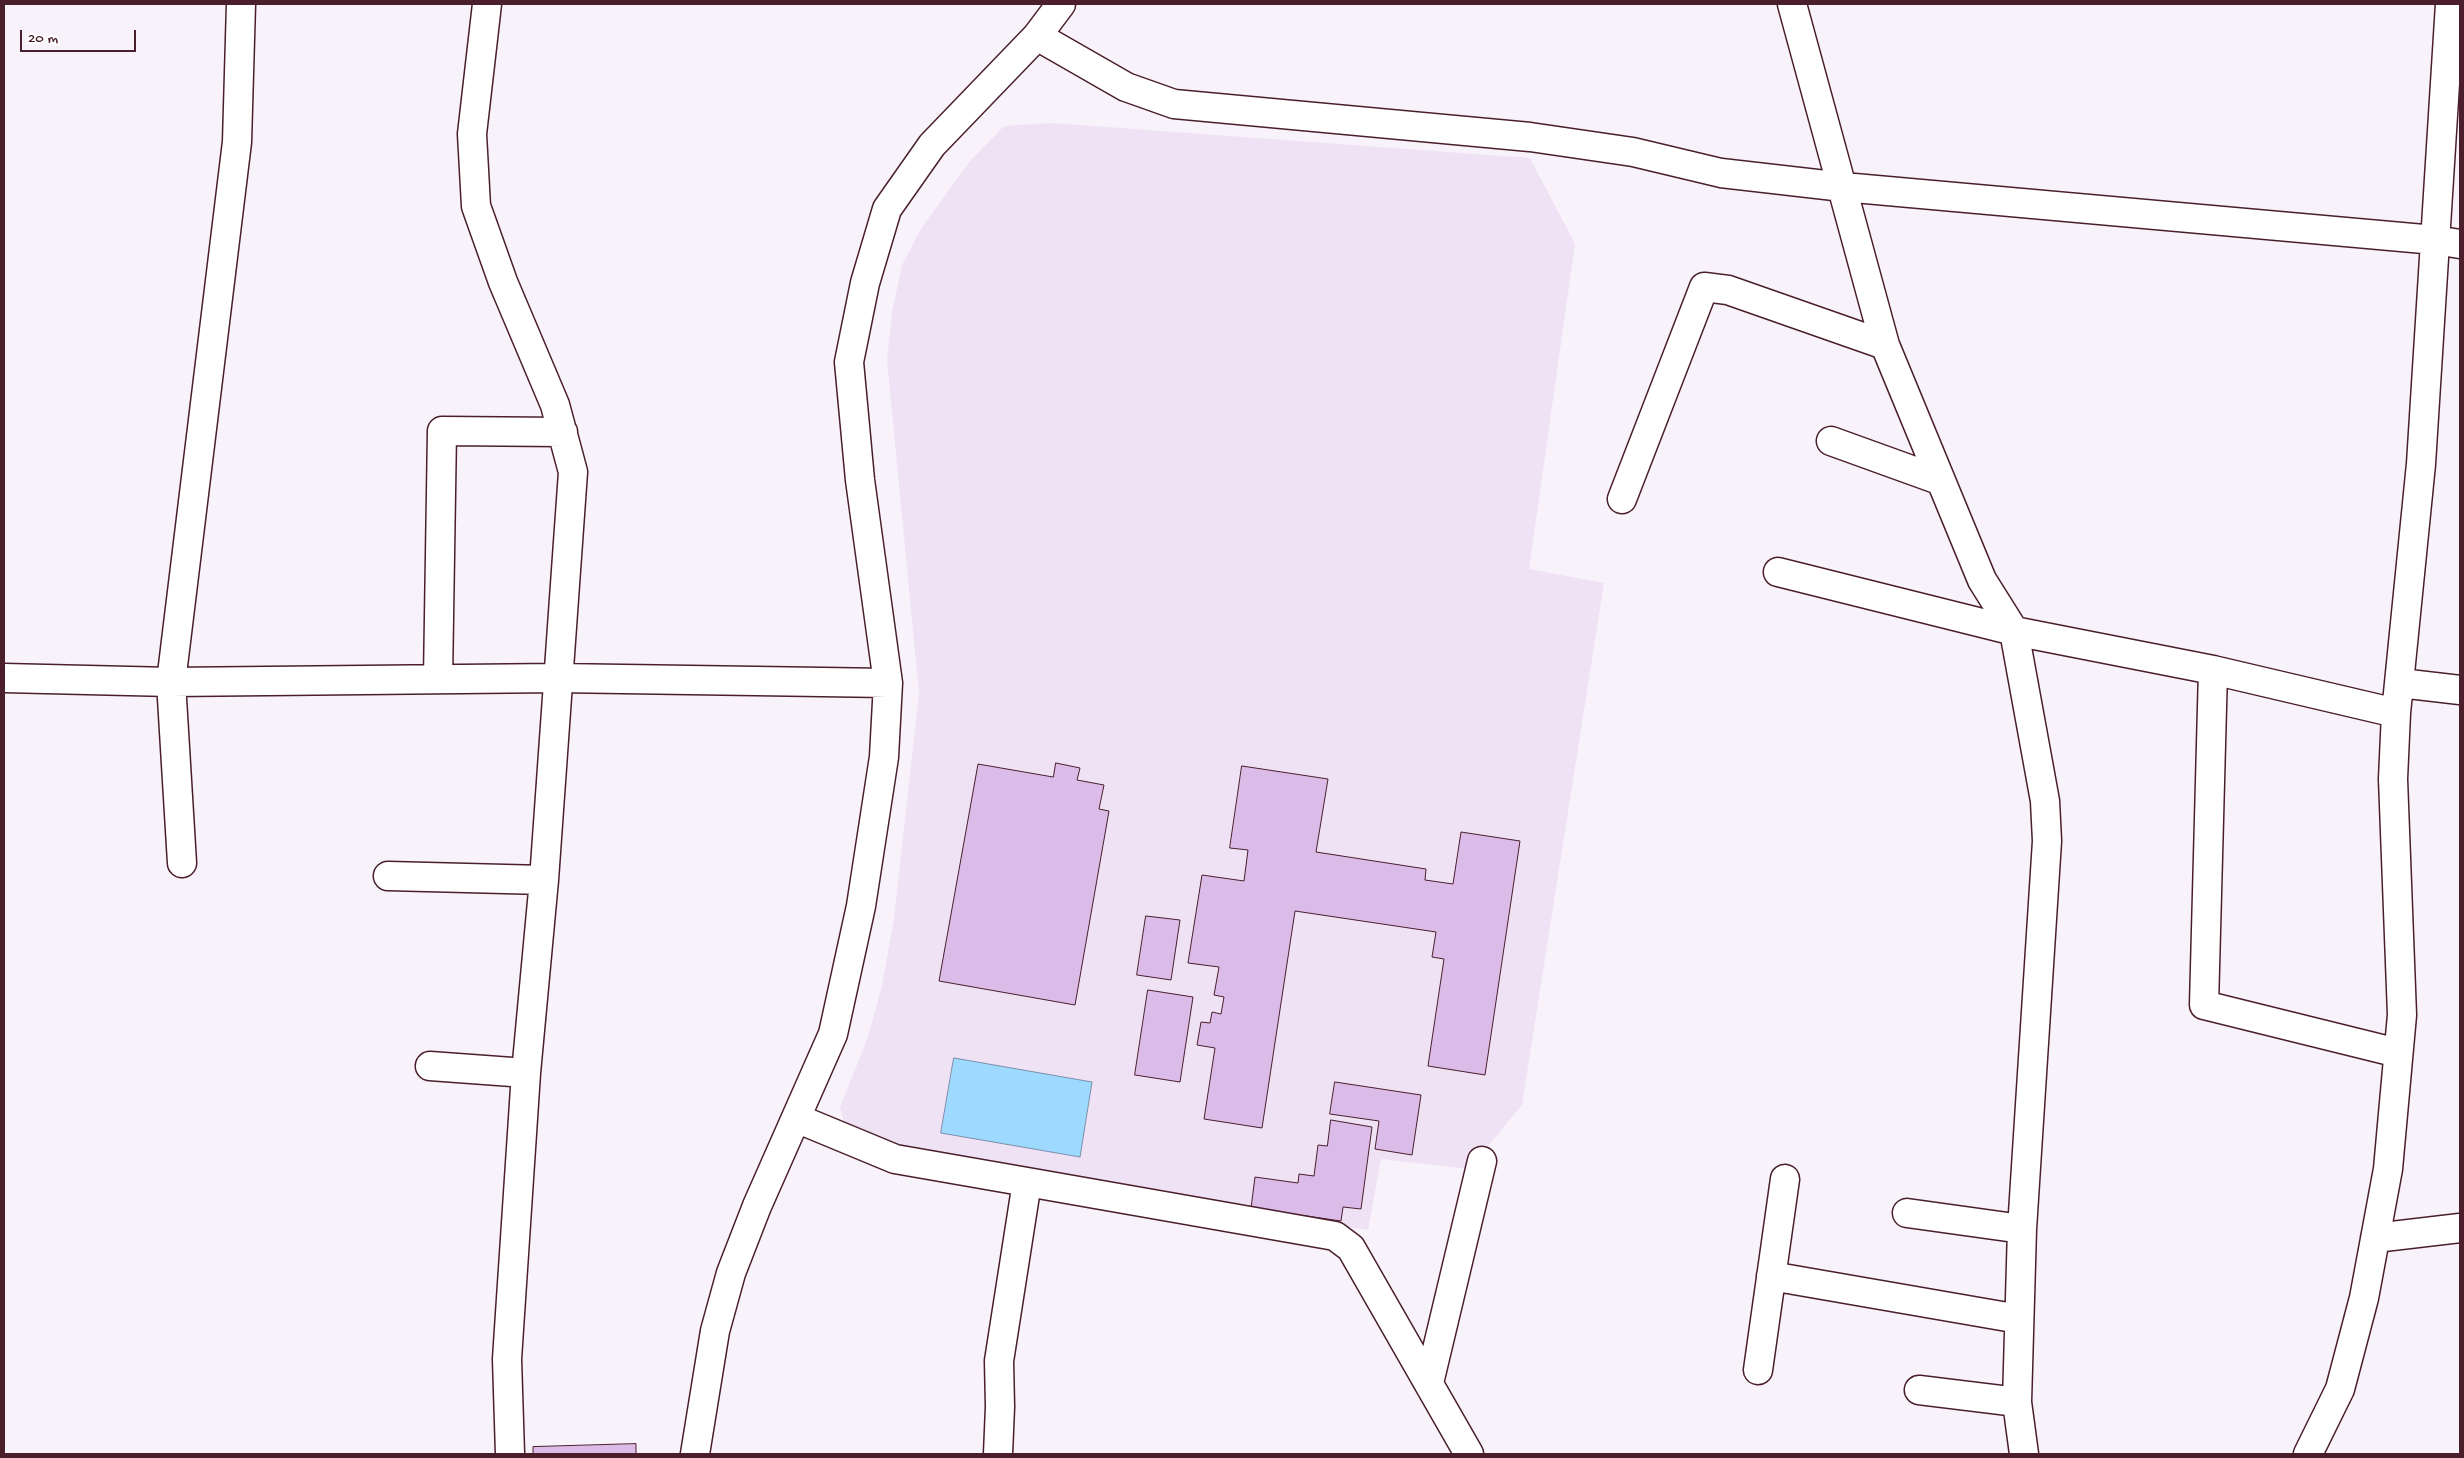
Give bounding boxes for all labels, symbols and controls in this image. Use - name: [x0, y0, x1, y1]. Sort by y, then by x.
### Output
- scale bar: [22, 20, 139, 52]
- text: 20 m: [28, 30, 58, 48]

